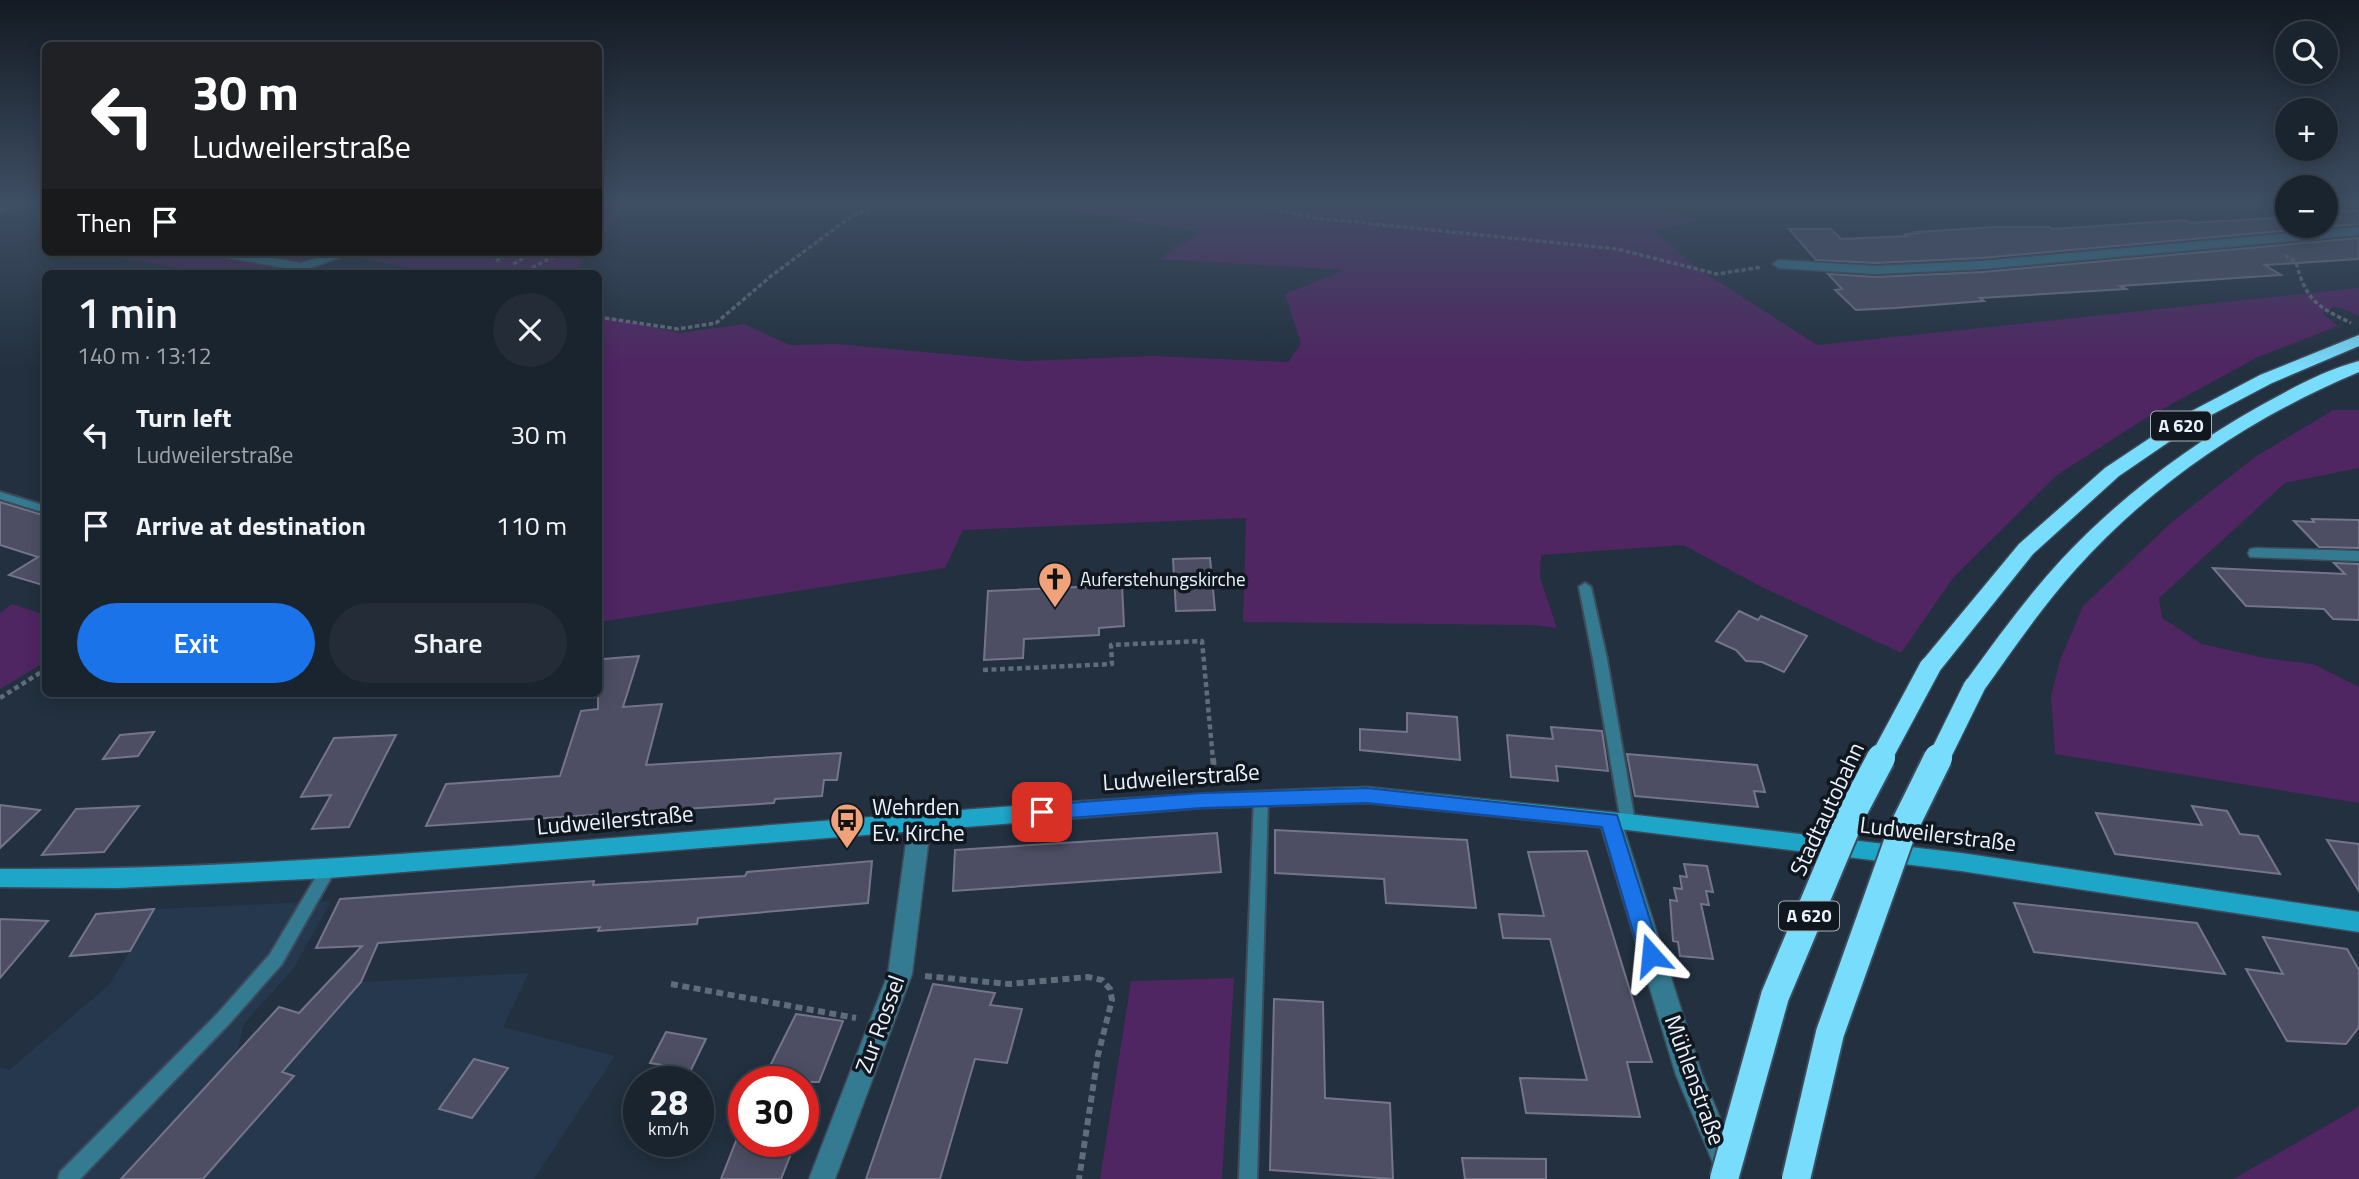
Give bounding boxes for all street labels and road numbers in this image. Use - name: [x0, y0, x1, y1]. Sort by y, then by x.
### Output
- road number: A 620: [2151, 412, 2211, 440]
- street label: Stadtautobahn: [1780, 736, 1873, 882]
- street label: Ludweilerstraße: [1101, 754, 1261, 799]
- street label: Ludweilerstraße: [535, 795, 695, 844]
- street label: Ludweilerstraße: [1858, 807, 2018, 860]
- road number: A 620: [1779, 902, 1839, 931]
- street label: Zur Rossel: [846, 970, 913, 1078]
- street label: Mühlenstraße: [1656, 1010, 1735, 1150]

